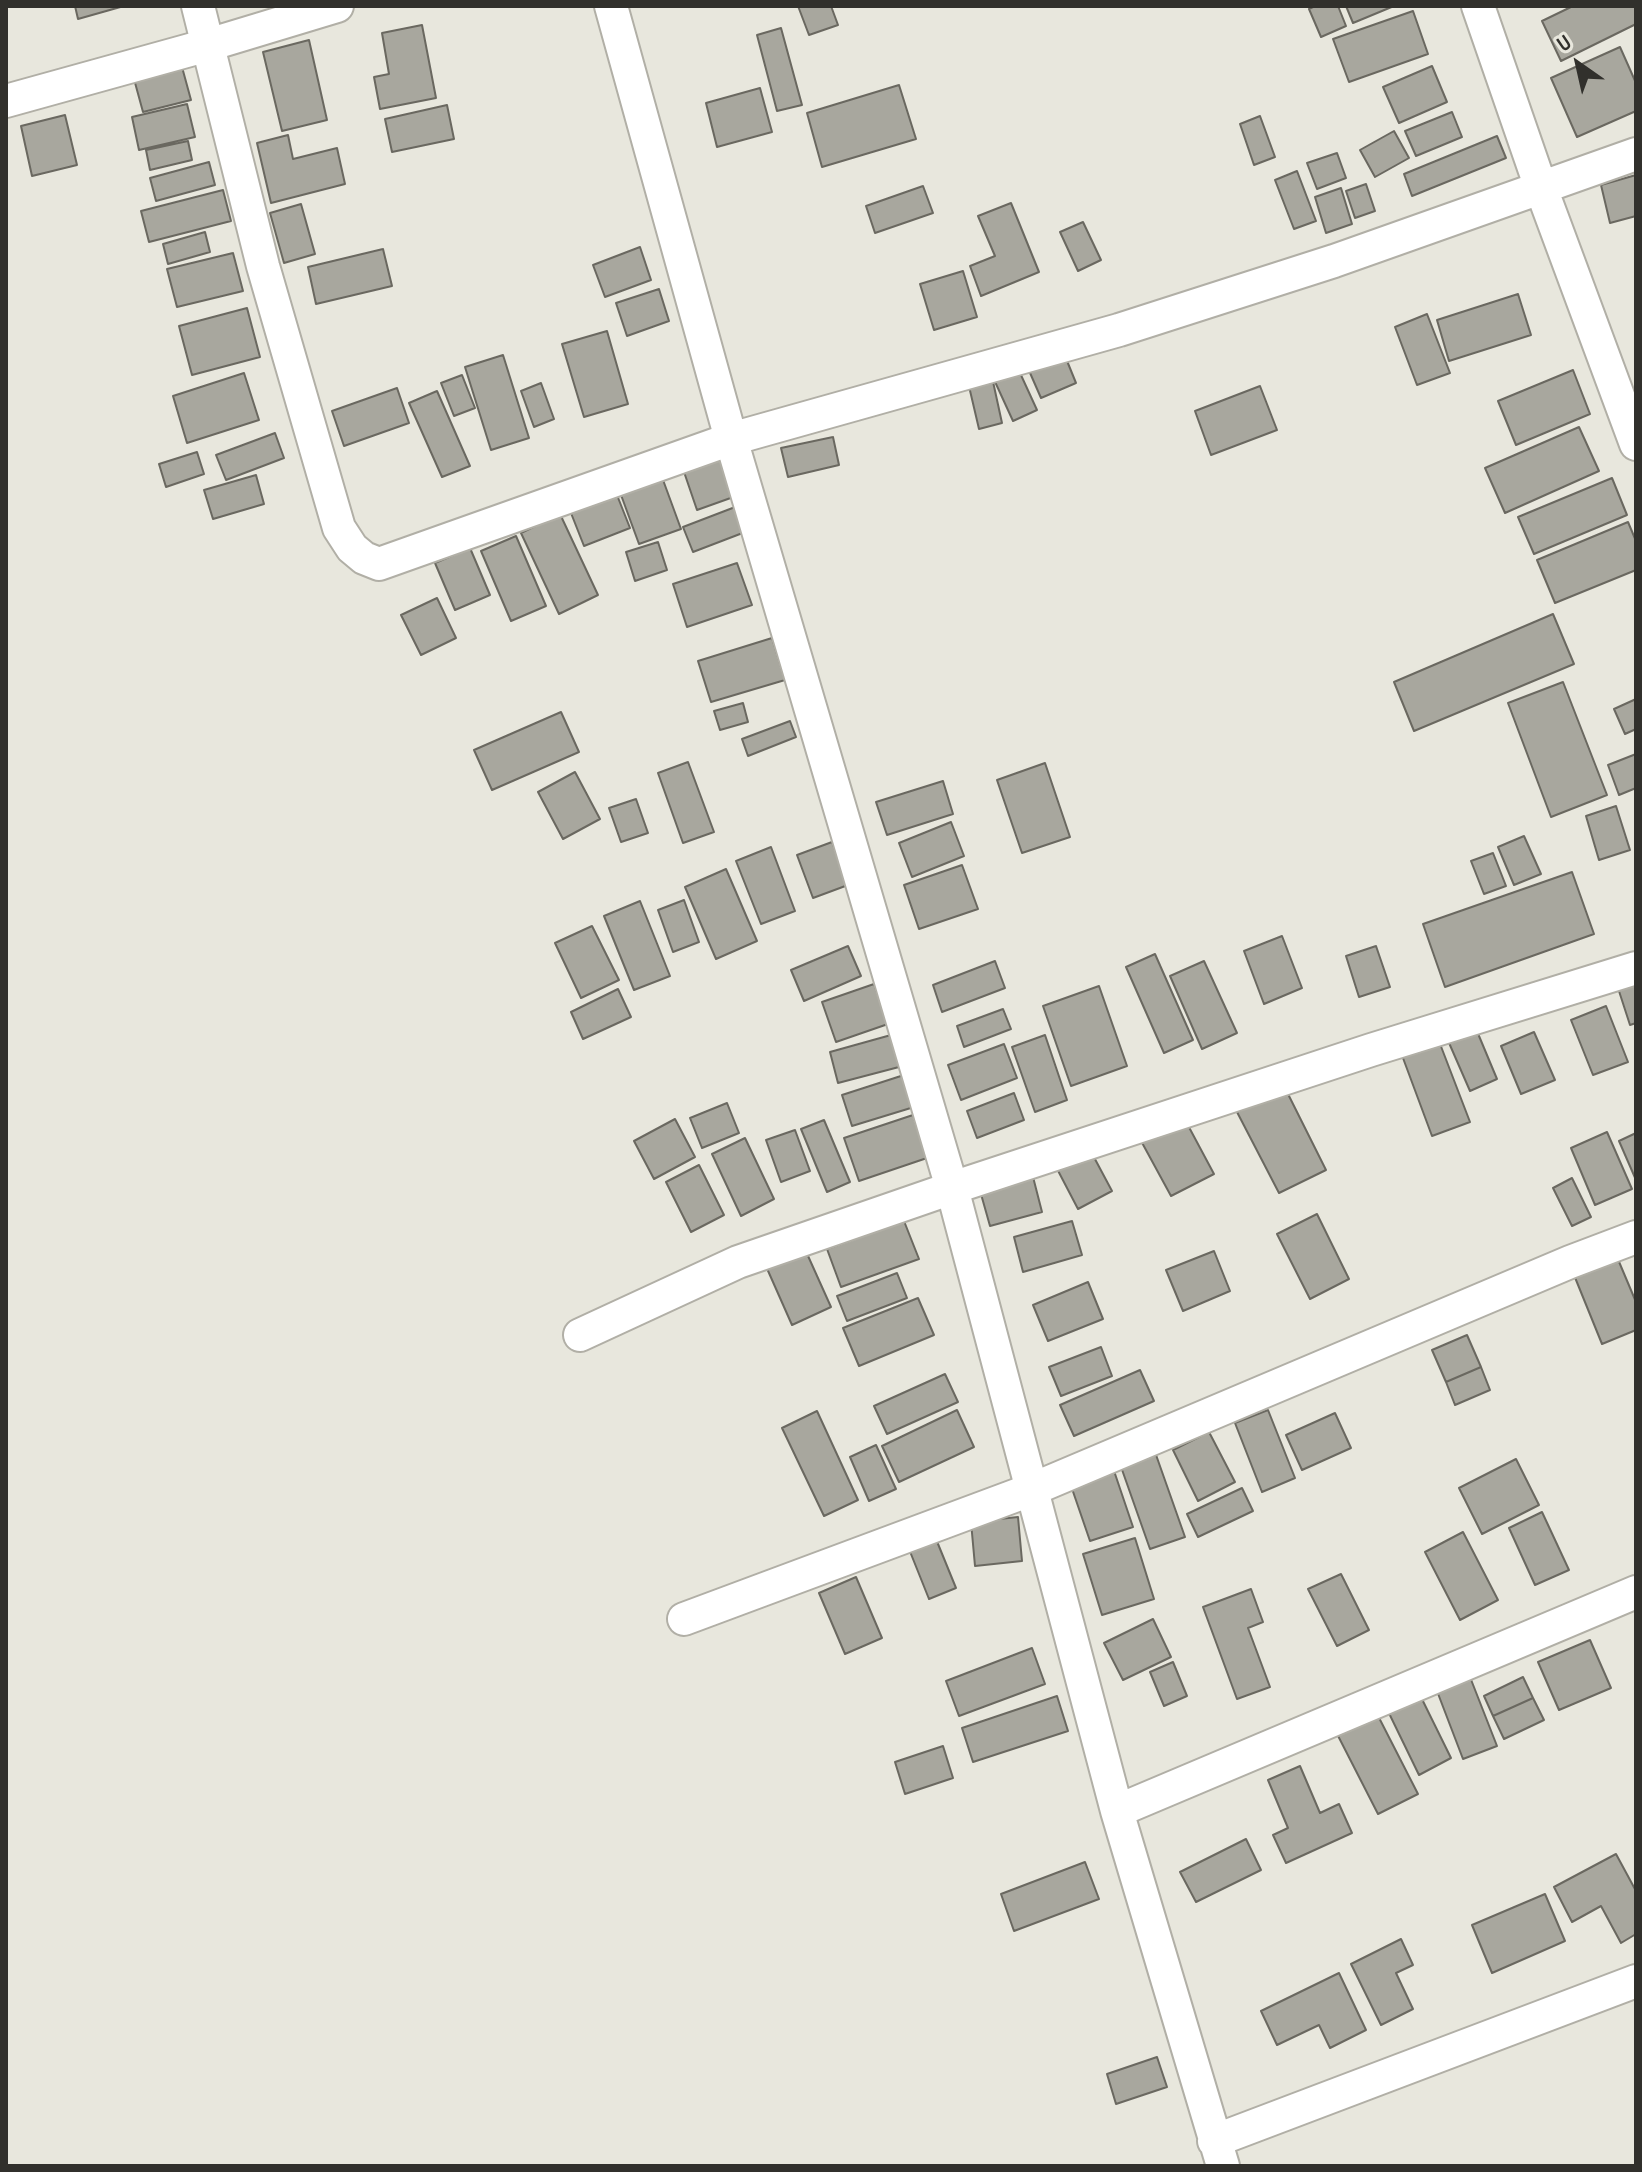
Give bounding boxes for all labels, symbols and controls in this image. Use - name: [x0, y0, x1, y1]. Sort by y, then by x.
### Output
- north arrow: [1538, 24, 1618, 104]
- text: U: [1552, 29, 1577, 58]

